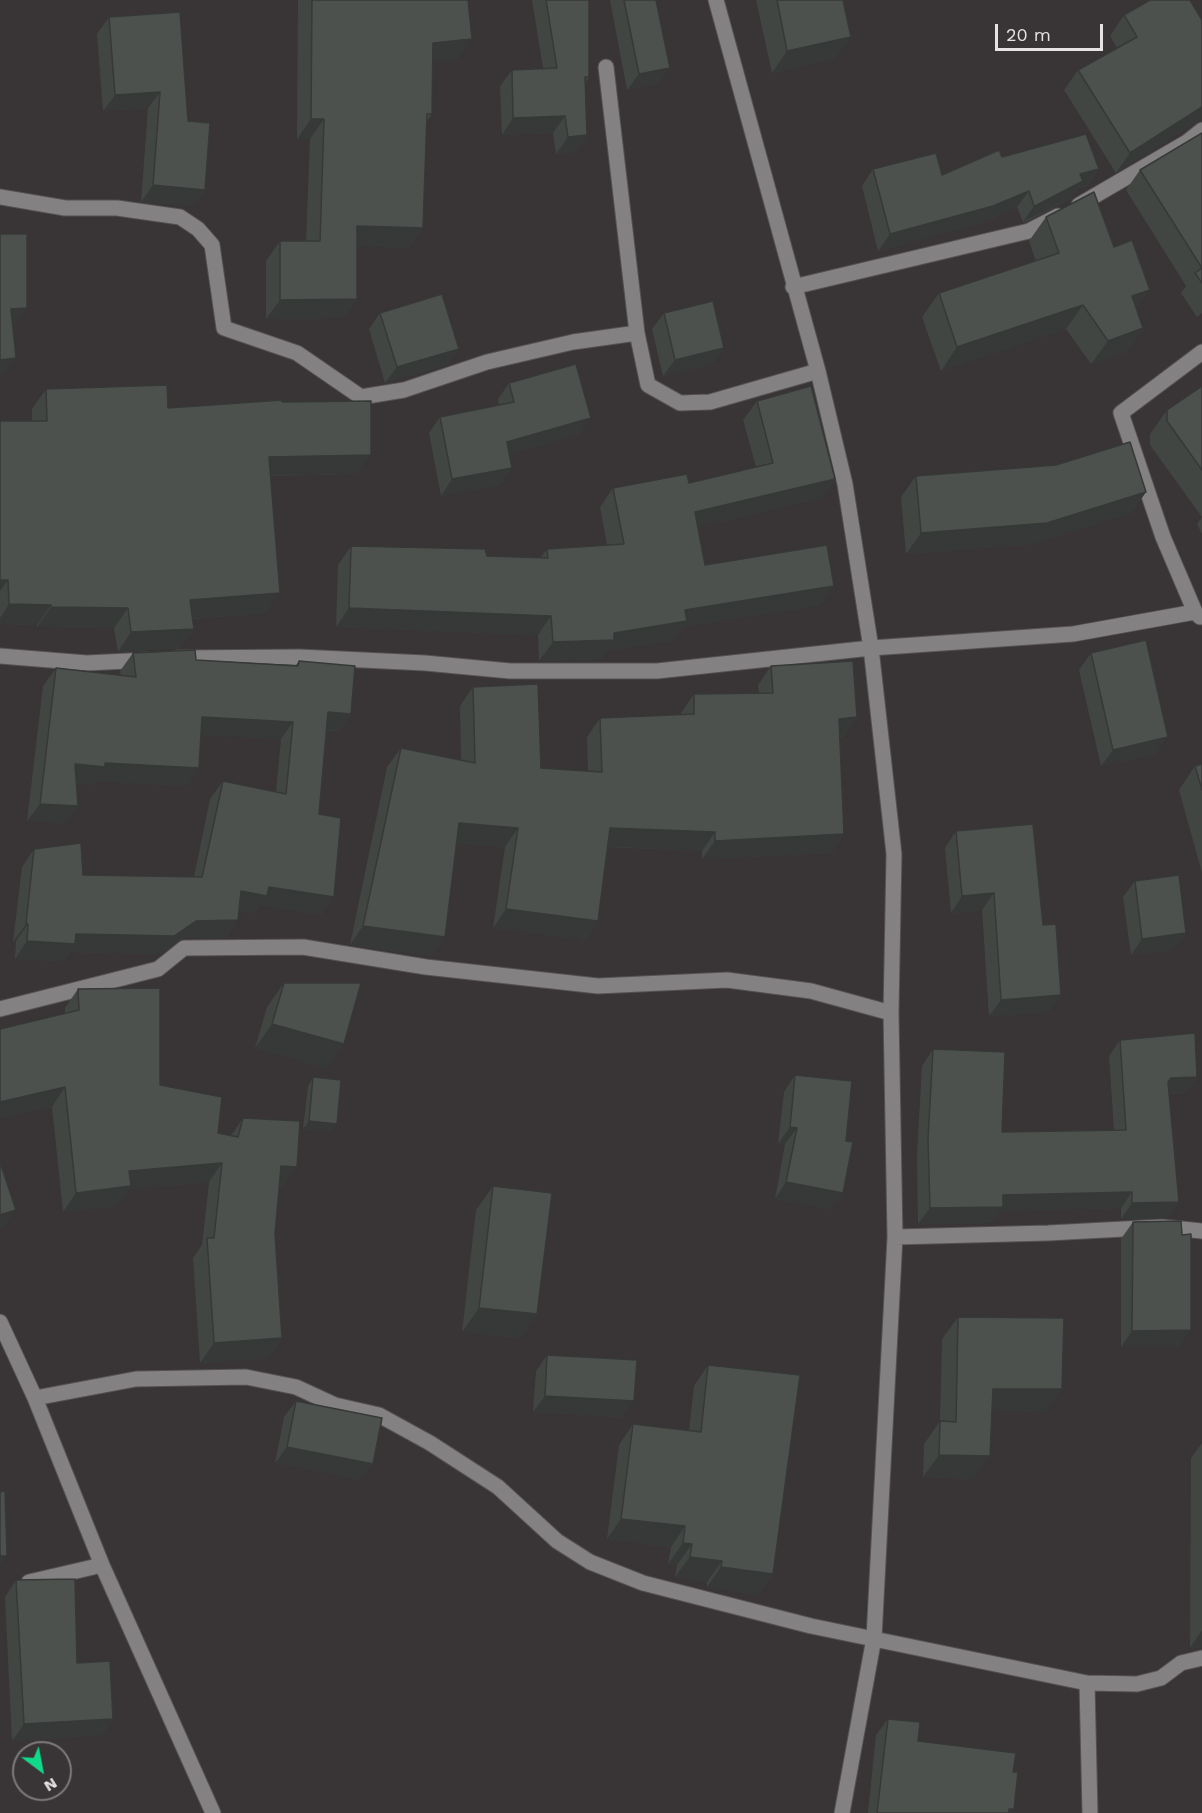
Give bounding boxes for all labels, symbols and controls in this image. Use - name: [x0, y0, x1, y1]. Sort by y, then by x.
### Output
- scale bar: [998, 12, 1106, 50]
- text: 20 m: [1006, 24, 1051, 45]
- north arrow: [12, 1741, 72, 1801]
- text: N: [41, 1774, 61, 1796]

